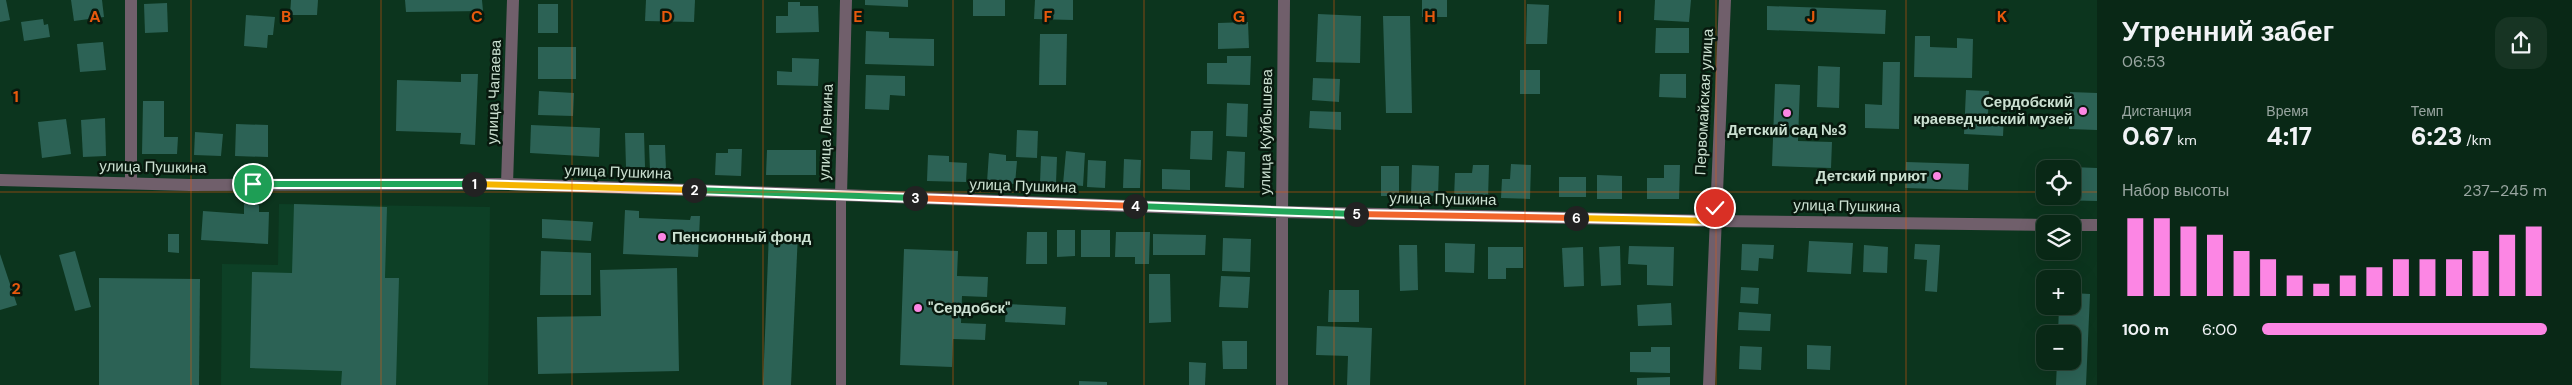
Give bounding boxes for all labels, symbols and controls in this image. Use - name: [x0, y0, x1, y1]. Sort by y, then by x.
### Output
- text: A: [89, 6, 101, 27]
- text: B: [281, 6, 291, 27]
- text: C: [471, 6, 483, 27]
- text: D: [661, 6, 673, 27]
- text: E: [853, 6, 863, 27]
- text: F: [1044, 6, 1053, 27]
- text: G: [1233, 6, 1245, 27]
- text: H: [1424, 6, 1436, 27]
- text: I: [1618, 6, 1622, 27]
- text: J: [1807, 6, 1815, 27]
- text: K: [1997, 6, 2008, 27]
- text: Утренний забег: [2122, 13, 2334, 50]
- button: share: [2495, 17, 2547, 69]
- street label: Первомайская улица: [1690, 28, 1718, 176]
- street label: улица Чапаева: [482, 39, 506, 145]
- text: 06:53: [2122, 51, 2165, 72]
- street label: улица Куйбышева: [1255, 68, 1277, 195]
- street label: улица Ленина: [814, 83, 838, 181]
- text: 1: [13, 86, 19, 107]
- place label: Сердобский краеведчиский музей: [1913, 92, 2073, 129]
- text: Дистанция: [2122, 102, 2192, 120]
- text: Время: [2266, 102, 2308, 120]
- text: Темп: [2411, 102, 2443, 120]
- marker: Сердобский краеведчиский музей: [2077, 105, 2089, 117]
- marker: Детский сад №3: [1781, 107, 1793, 119]
- place label: Детский сад №3: [1727, 120, 1847, 140]
- text: 0.67: [2122, 120, 2173, 153]
- text: 4:17: [2266, 120, 2312, 153]
- text: 6:23: [2411, 120, 2463, 153]
- text: km: [2173, 131, 2197, 149]
- text: /km: [2463, 131, 2491, 149]
- street label: улица Пушкина: [99, 156, 207, 178]
- street label: улица Пушкина: [564, 160, 673, 184]
- map controls: [2036, 160, 2081, 370]
- button: locate: [2036, 160, 2081, 205]
- pin: [232, 163, 274, 205]
- place label: Детский приют: [1816, 166, 1927, 186]
- icon: arrive: [239, 170, 267, 198]
- marker: Детский приют: [1931, 170, 1943, 182]
- pin: 1: [462, 172, 486, 196]
- street label: улица Пушкина: [969, 174, 1078, 198]
- text: 1: [472, 175, 477, 193]
- pin: 2: [682, 178, 706, 202]
- text: Набор высоты: [2122, 180, 2229, 201]
- text: 237–245 m: [2463, 180, 2547, 201]
- text: 2: [690, 181, 699, 199]
- pin: 3: [902, 186, 928, 210]
- pin: [1694, 187, 1736, 229]
- street label: улица Пушкина: [1389, 188, 1497, 210]
- text: 3: [911, 189, 920, 207]
- pin: 4: [1122, 194, 1148, 218]
- icon: check: [1701, 194, 1729, 222]
- street label: улица Пушкина: [1793, 195, 1901, 217]
- text: 4: [1131, 197, 1140, 215]
- pin: 5: [1344, 202, 1368, 226]
- text: 5: [1352, 205, 1361, 223]
- pin: 6: [1564, 206, 1588, 230]
- text: 6: [1572, 209, 1581, 227]
- button: layers: [2036, 215, 2081, 260]
- place label: Пенсионный фонд: [672, 227, 812, 247]
- marker: Пенсионный фонд: [656, 231, 668, 243]
- button: +: [2036, 270, 2081, 315]
- text: 2: [11, 278, 21, 299]
- place label: "Сердобск": [928, 298, 1011, 318]
- marker: "Сердобск": [912, 302, 924, 314]
- text: 100 m: [2122, 319, 2169, 340]
- text: 6:00: [2202, 319, 2237, 340]
- button: −: [2036, 325, 2081, 370]

